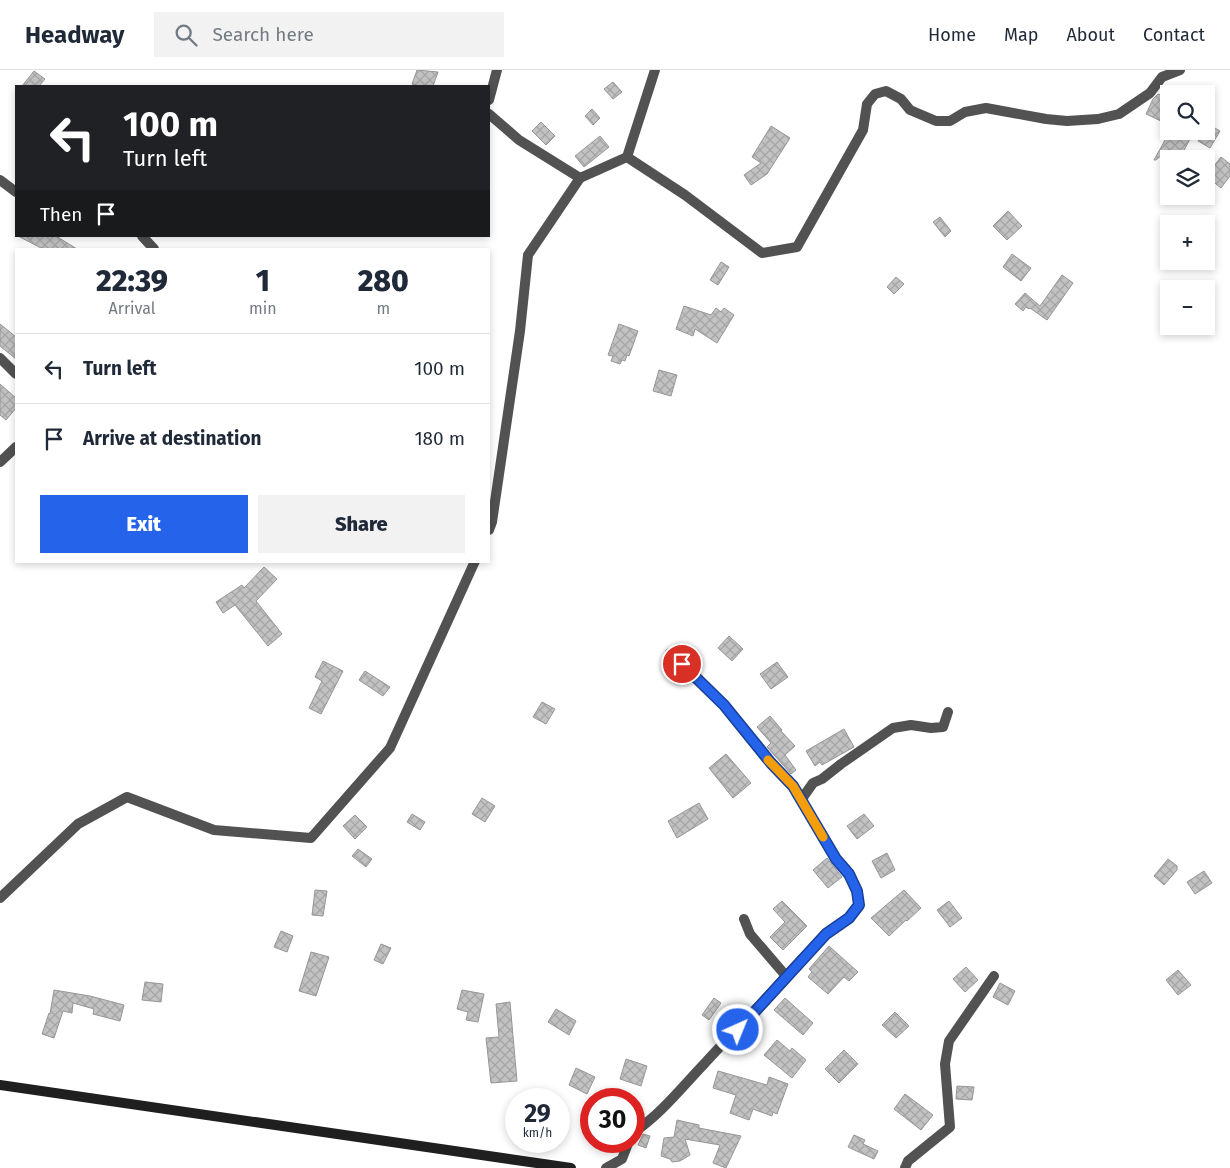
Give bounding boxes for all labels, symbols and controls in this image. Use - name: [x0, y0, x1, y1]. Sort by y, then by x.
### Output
- search box: [154, 12, 504, 57]
- text: Headway: [25, 21, 124, 49]
- icon: search: [172, 21, 200, 49]
- text: Search here: [212, 23, 314, 46]
- text: Home: [928, 24, 976, 46]
- text: Map: [1004, 24, 1038, 46]
- text: About: [1066, 24, 1115, 46]
- text: Contact: [1143, 24, 1205, 46]
- map controls: [1160, 85, 1215, 335]
- button: search: [1160, 85, 1215, 140]
- text: 100 m: [123, 103, 218, 145]
- icon: left: [40, 105, 105, 170]
- text: Turn left: [123, 145, 207, 172]
- button: layers: [1160, 150, 1215, 205]
- icon: arrive: [92, 200, 120, 228]
- text: Then: [40, 203, 82, 226]
- button: +: [1160, 215, 1215, 270]
- text: 22:39: [96, 263, 168, 299]
- text: 1: [256, 263, 270, 299]
- text: 280: [358, 263, 409, 299]
- button: −: [1160, 280, 1215, 335]
- text: Arrival: [109, 299, 155, 318]
- text: min: [249, 299, 277, 318]
- text: m: [376, 299, 390, 318]
- icon: left: [40, 355, 68, 383]
- text: Turn left: [83, 357, 157, 380]
- text: 100 m: [414, 357, 465, 380]
- icon: arrive: [40, 425, 68, 453]
- text: Arrive at destination: [83, 427, 262, 450]
- text: 180 m: [414, 427, 465, 450]
- button: Exit: [40, 495, 248, 553]
- button: Share: [258, 495, 465, 553]
- pin: [661, 643, 703, 685]
- icon: arrive: [668, 650, 696, 678]
- position arrow: [711, 1003, 763, 1055]
- speed limit sign: 30: [580, 1088, 645, 1153]
- text: 29: [524, 1099, 551, 1129]
- text: km/h: [523, 1126, 552, 1140]

